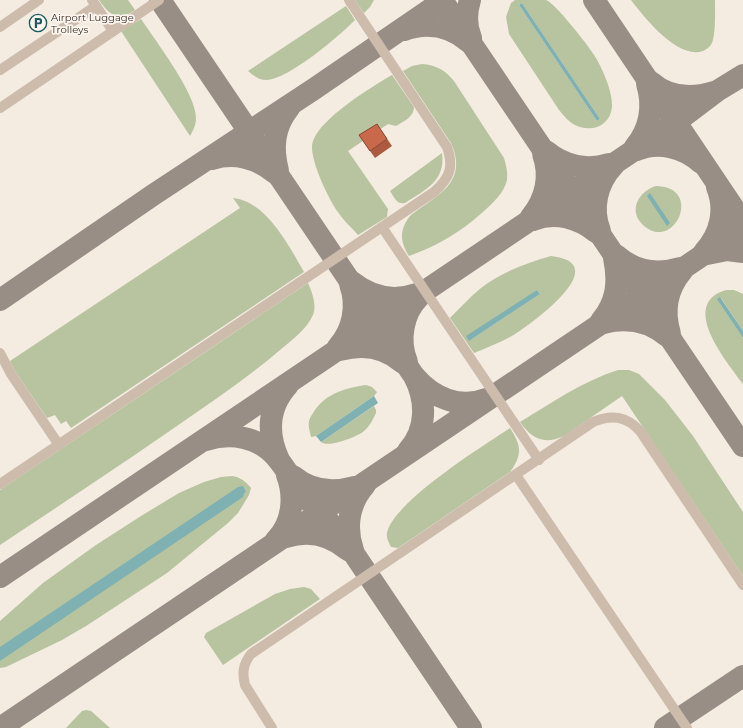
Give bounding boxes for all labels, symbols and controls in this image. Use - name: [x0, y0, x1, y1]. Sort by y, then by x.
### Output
- place label: Airport Luggage Trolleys: [51, 11, 134, 36]
- parking icon: Airport Luggage Trolleys: [28, 13, 48, 33]

